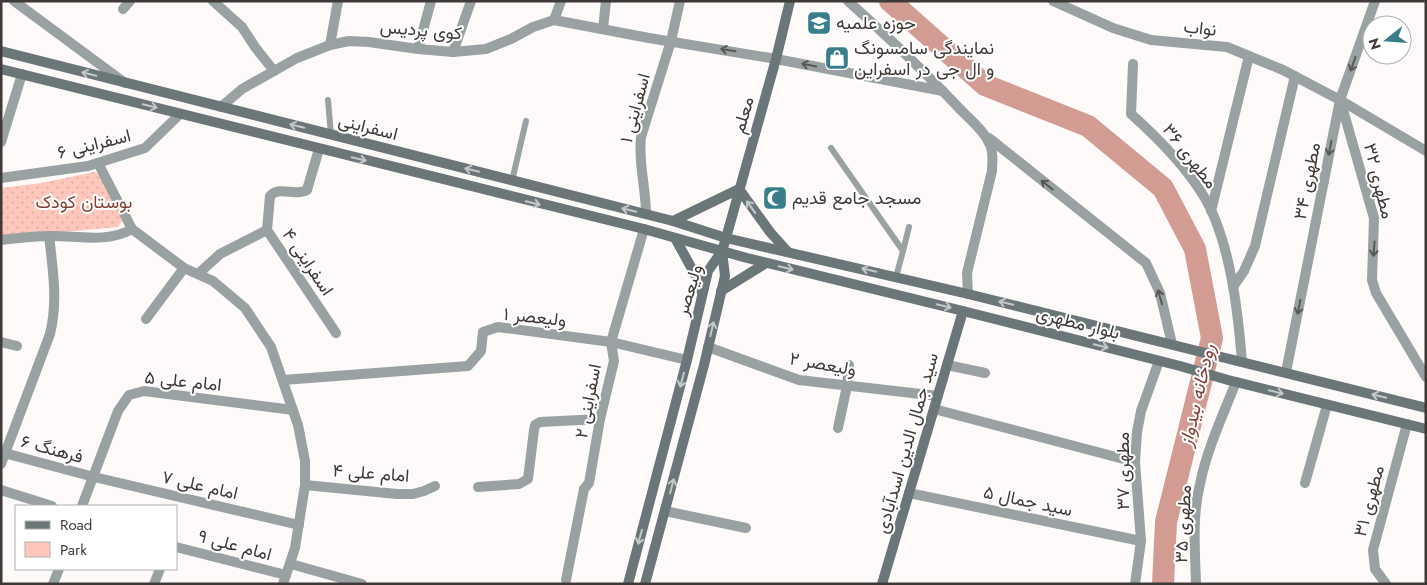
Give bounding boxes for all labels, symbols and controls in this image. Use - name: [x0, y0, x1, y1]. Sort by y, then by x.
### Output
- school or university icon: حوزه علمیه: [806, 10, 832, 36]
- place label: حوزه علمیه: [836, 10, 916, 36]
- street label: کوی پردیس: [379, 13, 463, 47]
- street label: نواب: [1182, 13, 1218, 43]
- north arrow: [1362, 15, 1412, 65]
- place label: نمایندگی سامسونگ و ال جی در اسفراین: [854, 35, 994, 82]
- text: N: [1363, 36, 1386, 52]
- one-way arrow: [720, 45, 736, 55]
- shop icon: نمایندگی سامسونگ و ال جی در اسفراین: [824, 45, 850, 71]
- one-way arrow: [1348, 56, 1357, 71]
- one-way arrow: [801, 60, 817, 69]
- one-way arrow: [81, 68, 97, 78]
- street label: اسفراینی ۱: [613, 70, 657, 146]
- street label: معلم: [725, 94, 761, 136]
- one-way arrow: [142, 102, 158, 111]
- street label: اسفراینی: [335, 107, 401, 147]
- street label: مطهری ۳۶: [1156, 118, 1224, 194]
- one-way arrow: [289, 121, 305, 130]
- street label: اسفراینی ۶: [55, 122, 133, 166]
- one-way arrow: [1325, 139, 1335, 155]
- street label: مطهری ۳۴: [1287, 140, 1327, 222]
- street label: مطهری ۳۲: [1357, 140, 1401, 222]
- one-way arrow: [350, 155, 366, 164]
- one-way arrow: [464, 165, 480, 174]
- one-way arrow: [1041, 180, 1054, 191]
- mosque icon: مسجد جامع قدیم: [762, 185, 788, 211]
- place label: مسجد جامع قدیم: [792, 185, 921, 211]
- park label: بوستان کودک: [36, 189, 132, 215]
- one-way arrow: [525, 198, 541, 208]
- one-way arrow: [746, 200, 756, 214]
- one-way arrow: [622, 205, 638, 214]
- street label: اسفراینی ۴: [276, 223, 340, 301]
- one-way arrow: [1369, 241, 1378, 257]
- street label: ولیعصر: [669, 261, 709, 320]
- one-way arrow: [777, 264, 793, 273]
- one-way arrow: [862, 265, 878, 274]
- one-way arrow: [1155, 289, 1165, 305]
- one-way arrow: [998, 298, 1014, 308]
- one-way arrow: [1293, 299, 1303, 315]
- street label: بلوار مطهری: [1034, 300, 1122, 346]
- street label: ولیعصر ۱: [502, 301, 568, 333]
- one-way arrow: [935, 302, 951, 311]
- one-way arrow: [708, 321, 717, 337]
- water label: رودخانه بیدواز: [1172, 341, 1222, 450]
- one-way arrow: [1093, 342, 1109, 351]
- street label: ولیعصر ۲: [788, 345, 858, 383]
- street label: سید جمال الدین اسدآبادی: [869, 350, 945, 536]
- street label: اسفراینی ۲: [568, 362, 608, 440]
- street label: امام علی ۵: [143, 364, 223, 398]
- one-way arrow: [677, 372, 686, 388]
- one-way arrow: [1267, 388, 1283, 397]
- one-way arrow: [1371, 391, 1387, 400]
- street label: فرهنگ ۶: [18, 428, 86, 470]
- street label: مطهری ۳۷: [1110, 432, 1136, 510]
- street label: امام علی ۴: [332, 457, 410, 489]
- street label: مطهری ۳۱: [1347, 462, 1391, 540]
- street label: امام علی ۷: [159, 464, 241, 506]
- one-way arrow: [668, 479, 677, 495]
- street label: سید جمال ۵: [981, 479, 1075, 523]
- street label: مطهری ۳۵: [1168, 484, 1198, 564]
- legend: [15, 505, 178, 570]
- text: Road: [60, 514, 92, 536]
- street label: امام علی ۹: [195, 523, 275, 567]
- one-way arrow: [635, 529, 644, 545]
- text: Park: [60, 539, 87, 561]

